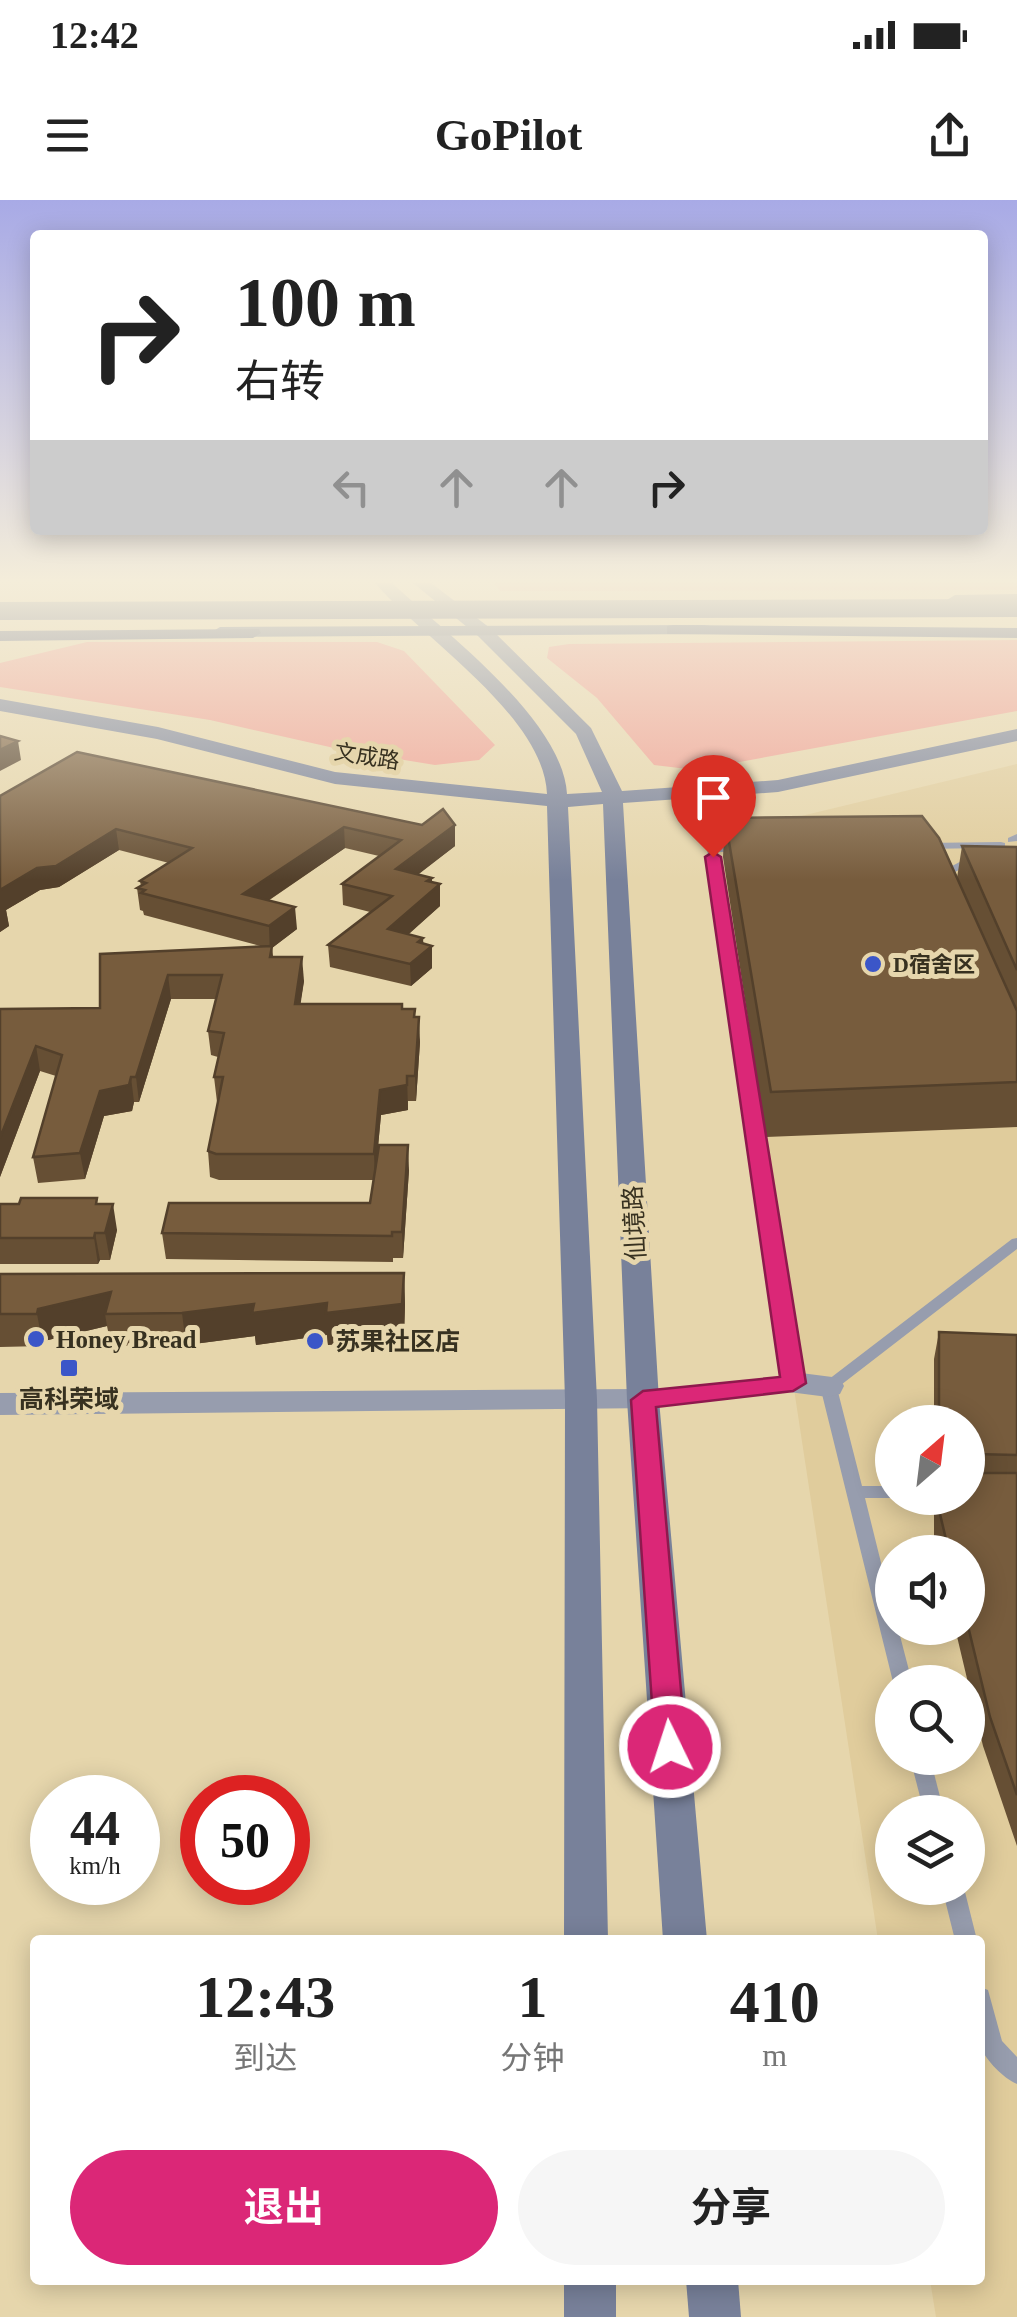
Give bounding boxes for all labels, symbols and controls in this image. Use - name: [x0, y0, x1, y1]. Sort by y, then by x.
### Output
- text: 12:42: [50, 14, 139, 56]
- icon: menu: [40, 108, 95, 163]
- icon: share: [922, 108, 977, 163]
- text: GoPilot: [435, 110, 582, 160]
- text: 100 m: [235, 264, 416, 341]
- icon: right: [70, 270, 200, 400]
- text: 右转: [235, 357, 325, 407]
- icon: left: [324, 460, 379, 515]
- icon: ahead: [429, 460, 484, 515]
- icon: ahead: [534, 460, 589, 515]
- icon: right: [639, 460, 694, 515]
- street label: 文成路: [332, 739, 401, 774]
- pin: [671, 755, 756, 858]
- icon: arrive: [686, 770, 741, 825]
- place label: D宿舍区: [893, 952, 975, 977]
- marker: D宿舍区: [862, 953, 884, 975]
- street label: 仙境路: [619, 1185, 650, 1261]
- place label: Honey Bread: [56, 1326, 197, 1353]
- marker: Honey Bread: [25, 1328, 47, 1350]
- place label: 苏果社区店: [335, 1328, 460, 1355]
- marker: 苏果社区店: [304, 1330, 326, 1352]
- marker: 高科荣域: [58, 1357, 80, 1379]
- place label: 高科荣域: [19, 1386, 119, 1413]
- north arrow: [875, 1405, 985, 1515]
- map controls: [875, 1405, 985, 1905]
- button: sound: [875, 1535, 985, 1645]
- button: search: [875, 1665, 985, 1775]
- position arrow: [618, 1695, 722, 1799]
- speed limit sign: 50: [180, 1775, 310, 1905]
- button: layers: [875, 1795, 985, 1905]
- text: 44: [70, 1800, 120, 1856]
- text: km/h: [69, 1852, 121, 1879]
- text: 12:43: [195, 1964, 335, 2030]
- text: 1: [517, 1964, 547, 2030]
- text: 410: [730, 1969, 820, 2035]
- text: m: [762, 2037, 787, 2073]
- text: 到达: [233, 2040, 297, 2076]
- text: 分钟: [500, 2040, 565, 2076]
- button: 退出: [70, 2150, 498, 2265]
- button: 分享: [518, 2150, 945, 2265]

